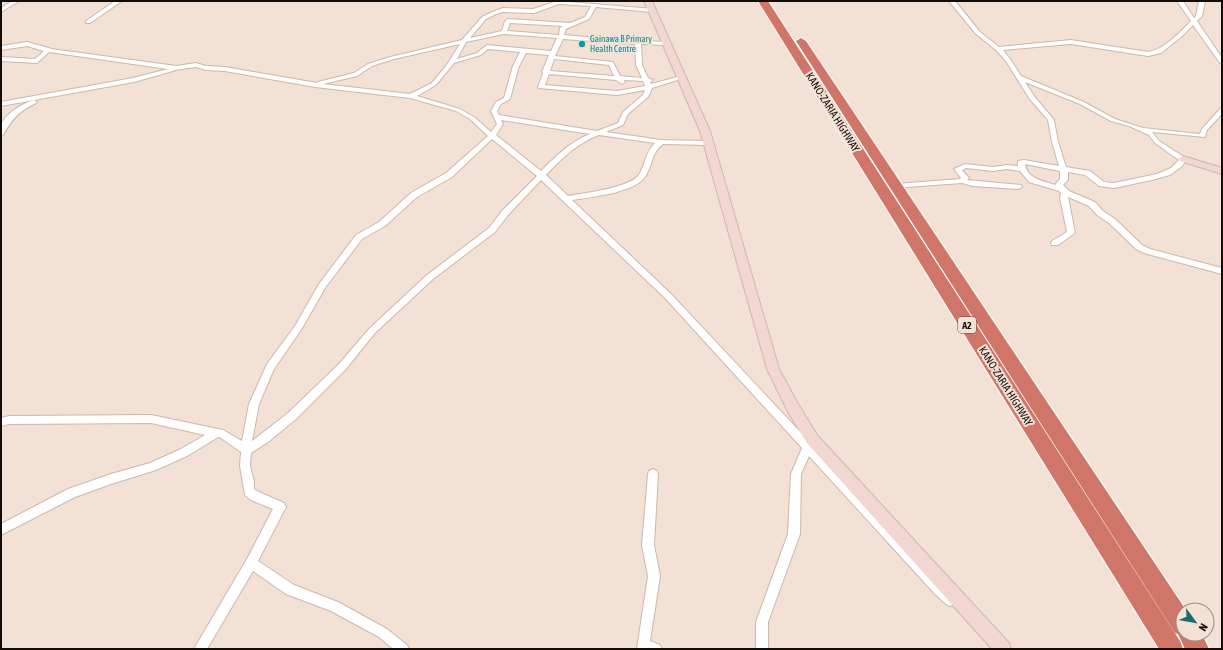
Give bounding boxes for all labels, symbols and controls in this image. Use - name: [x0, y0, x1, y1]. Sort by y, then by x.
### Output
- place label: Gainawa B Primary Health Centre: [590, 34, 652, 54]
- marker: Gainawa B Primary Health Centre: [577, 39, 587, 49]
- street label: KANO-ZARIA HIGHWAY: [804, 70, 862, 154]
- road number: A2: [958, 317, 976, 333]
- street label: KANO-ZARIA HIGHWAY: [977, 344, 1035, 428]
- north arrow: [1175, 602, 1215, 642]
- text: N: [1197, 621, 1210, 633]

